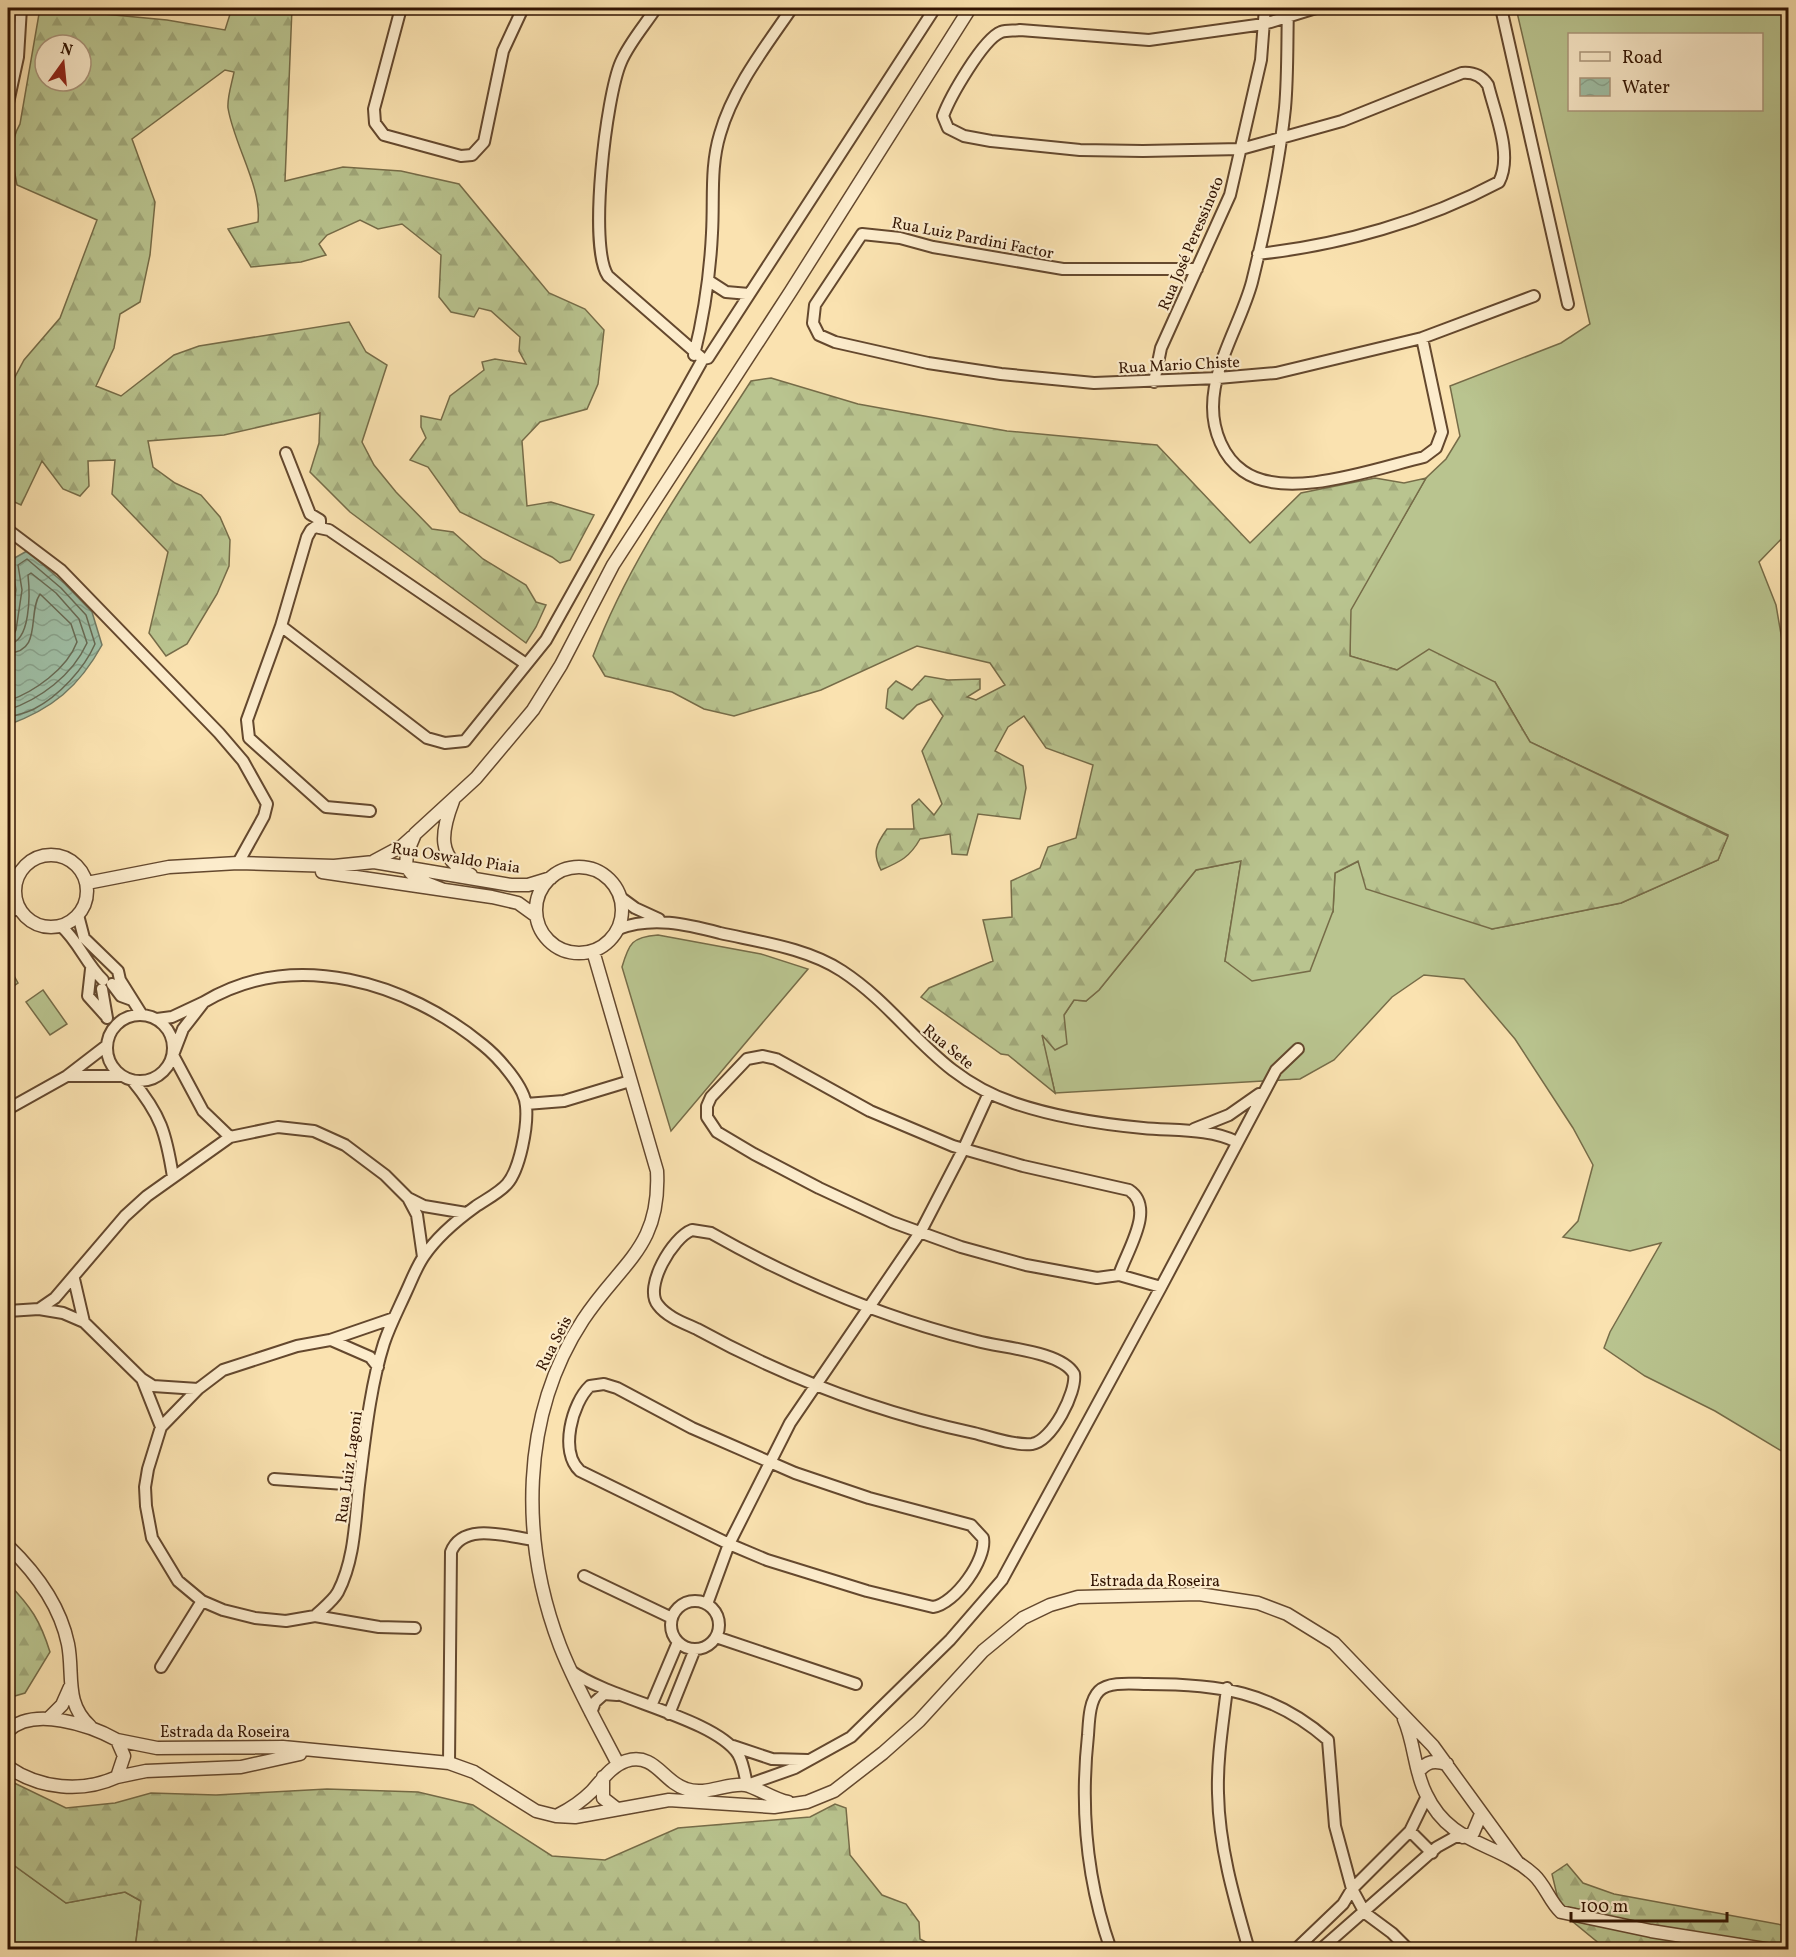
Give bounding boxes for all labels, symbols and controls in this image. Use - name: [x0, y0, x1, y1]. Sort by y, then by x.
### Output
- north arrow: [33, 33, 93, 93]
- legend: [1568, 33, 1763, 111]
- text: N: [58, 38, 75, 63]
- text: Road: [1622, 46, 1663, 71]
- text: Water: [1622, 76, 1670, 101]
- street label: Rua José Peressinoto: [1154, 173, 1230, 314]
- street label: Rua Luiz Pardini Factor: [890, 212, 1056, 266]
- street label: Rua Mario Chiste: [1118, 352, 1241, 380]
- street label: Rua Oswaldo Piaia: [390, 838, 522, 880]
- street label: Rua Sete: [917, 1020, 978, 1075]
- street label: Rua Seis: [532, 1312, 578, 1375]
- street label: Rua Luiz Lagoni: [331, 1410, 369, 1525]
- street label: Estrada da Roseira: [1090, 1571, 1220, 1593]
- street label: Estrada da Roseira: [160, 1722, 290, 1744]
- scale bar: [1571, 1885, 1727, 1923]
- text: 100 m: [1580, 1895, 1629, 1920]

